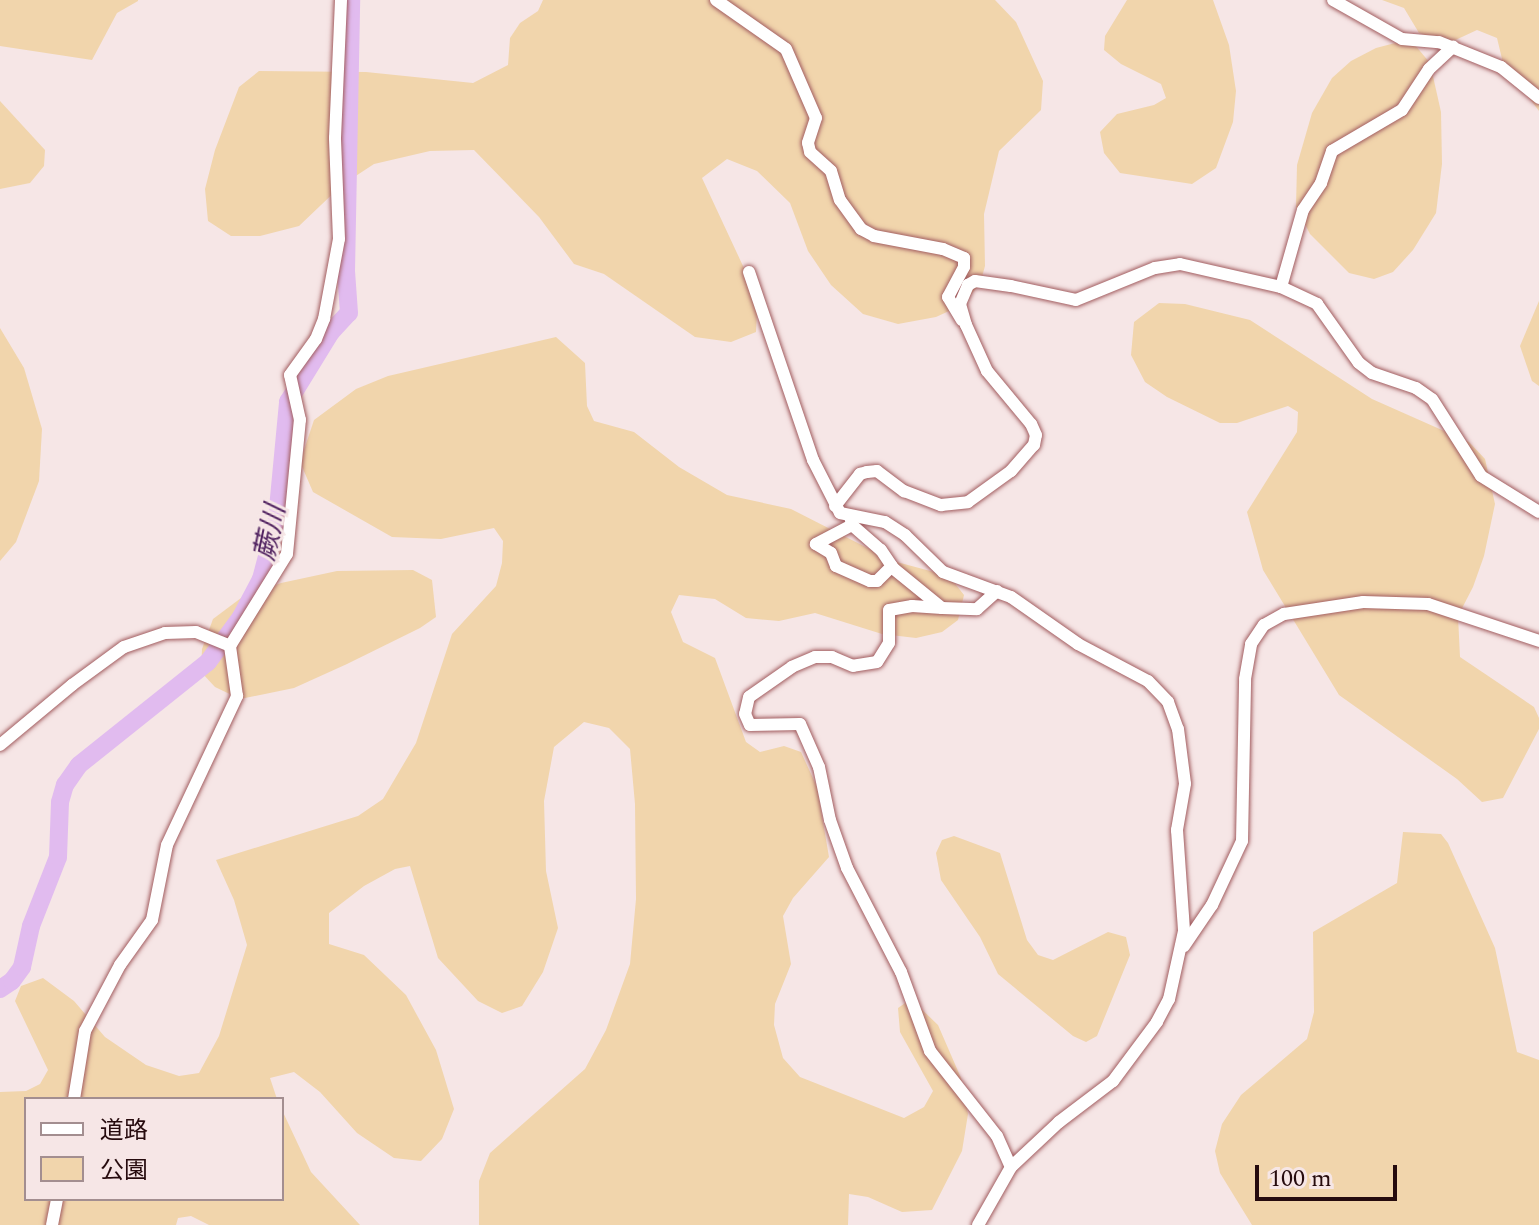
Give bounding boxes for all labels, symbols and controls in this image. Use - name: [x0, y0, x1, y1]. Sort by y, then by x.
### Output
- water label: 蕨川: [249, 502, 293, 564]
- legend: [24, 1097, 284, 1201]
- text: 道路: [100, 1113, 148, 1149]
- scale bar: [1259, 1149, 1401, 1199]
- text: 公園: [100, 1153, 148, 1189]
- text: 100 m: [1269, 1161, 1332, 1197]

